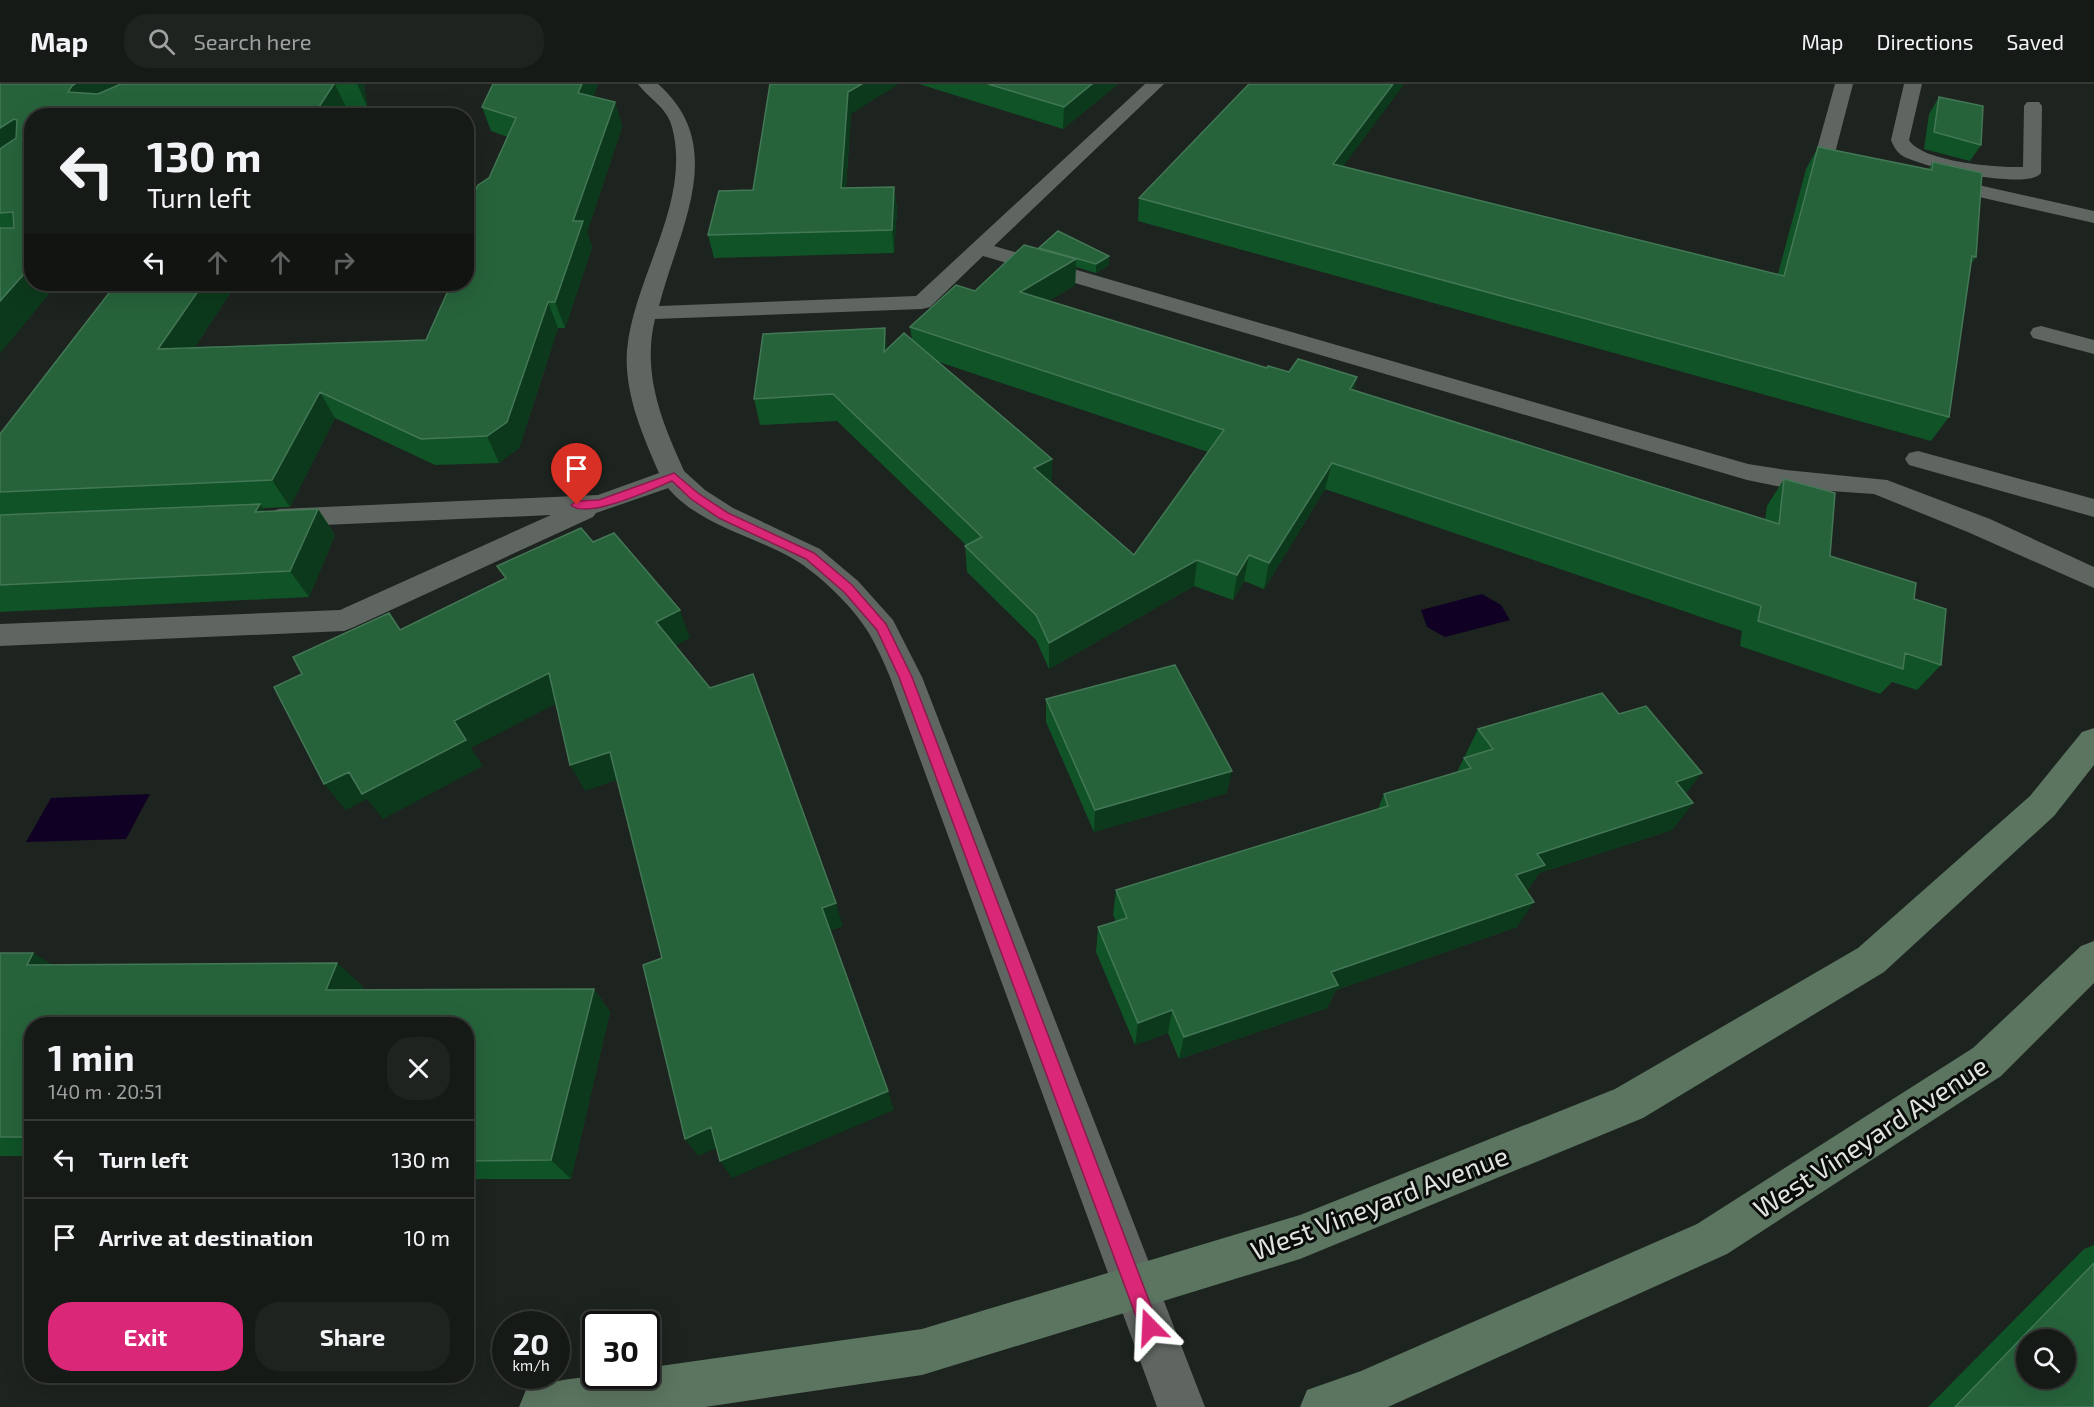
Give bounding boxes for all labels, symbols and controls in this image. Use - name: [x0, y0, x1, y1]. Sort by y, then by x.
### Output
- search box: [124, 14, 544, 68]
- text: Map: [30, 24, 88, 58]
- icon: search: [145, 25, 178, 58]
- text: Search here: [193, 28, 312, 54]
- text: Map: [1801, 29, 1844, 54]
- text: Directions: [1877, 29, 1973, 54]
- text: Saved: [2006, 29, 2064, 54]
- text: 130 m: [147, 130, 262, 180]
- icon: left: [48, 132, 126, 210]
- text: Turn left: [147, 181, 251, 213]
- icon: left: [138, 246, 171, 279]
- icon: ahead: [201, 246, 234, 279]
- icon: ahead: [264, 246, 297, 279]
- icon: right: [327, 246, 360, 279]
- pin: [551, 443, 602, 505]
- icon: arrive: [560, 452, 593, 485]
- text: 1 min: [48, 1035, 135, 1078]
- button: close: [387, 1037, 450, 1100]
- street label: West Vineyard Avenue: [1747, 1048, 1994, 1225]
- text: 140 m · 20:51: [48, 1079, 163, 1103]
- street label: West Vineyard Avenue: [1246, 1138, 1513, 1267]
- icon: left: [48, 1143, 81, 1176]
- text: Turn left: [99, 1146, 188, 1172]
- text: 130 m: [392, 1146, 450, 1172]
- icon: arrive: [48, 1221, 81, 1254]
- text: Arrive at destination: [99, 1224, 313, 1250]
- text: 10 m: [404, 1224, 450, 1250]
- position arrow: [1118, 1295, 1182, 1359]
- button: Exit: [48, 1302, 243, 1371]
- button: Share: [255, 1302, 450, 1371]
- speed limit sign: 30: [582, 1311, 660, 1389]
- text: 20: [513, 1325, 549, 1361]
- map controls: [2016, 1329, 2076, 1389]
- button: search: [2016, 1329, 2076, 1389]
- text: km/h: [512, 1356, 550, 1374]

